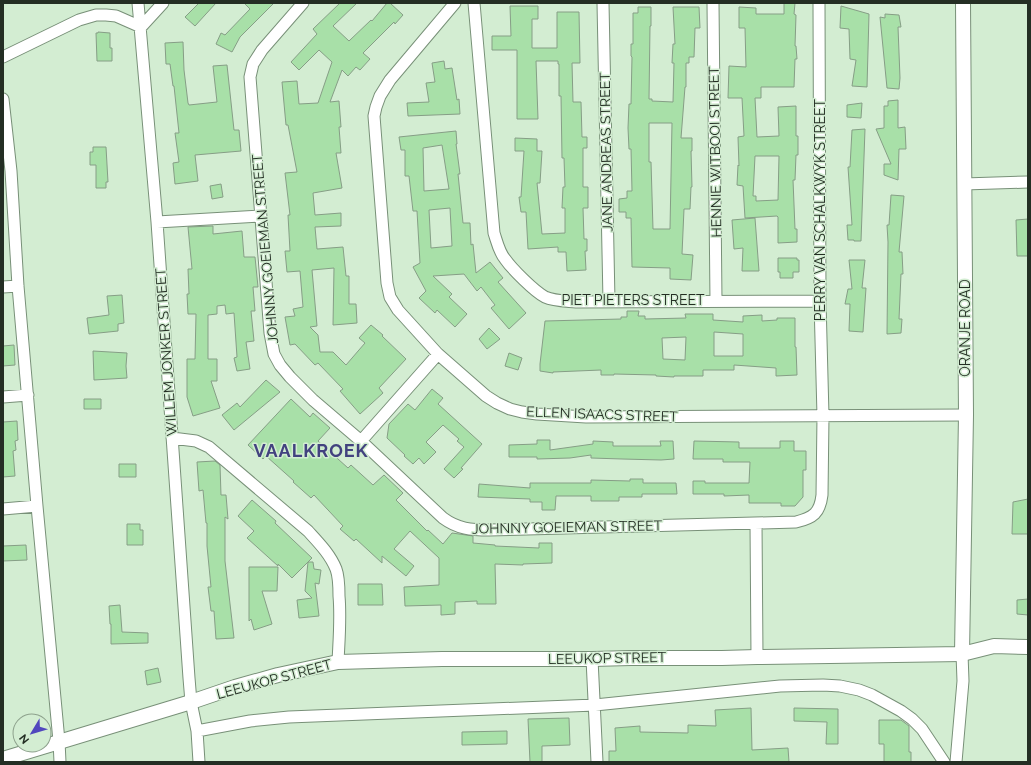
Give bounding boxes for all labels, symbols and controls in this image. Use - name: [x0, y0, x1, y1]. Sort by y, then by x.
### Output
- street label: HENNIE WITBOOI STREET: [705, 66, 724, 238]
- street label: JANE ANDREAS STREET: [597, 72, 615, 232]
- street label: PERRY VAN SCHALKWYK STREET: [812, 98, 828, 321]
- street label: JOHNNY GOEIEMAN STREET: [249, 153, 281, 344]
- street label: WILLEM JONKER STREET: [152, 267, 180, 437]
- street label: ORANJE ROAD: [957, 279, 973, 377]
- street label: PIET PIETERS STREET: [561, 292, 705, 308]
- street label: ELLEN ISAACS STREET: [526, 403, 678, 425]
- district label: VAALKROEK: [253, 440, 369, 461]
- street label: JOHNNY GOEIEMAN STREET: [472, 517, 663, 537]
- street label: LEEUKOP STREET: [548, 649, 667, 667]
- street label: LEEUKOP STREET: [215, 656, 334, 702]
- north arrow: [12, 713, 52, 753]
- text: N: [17, 732, 32, 746]

